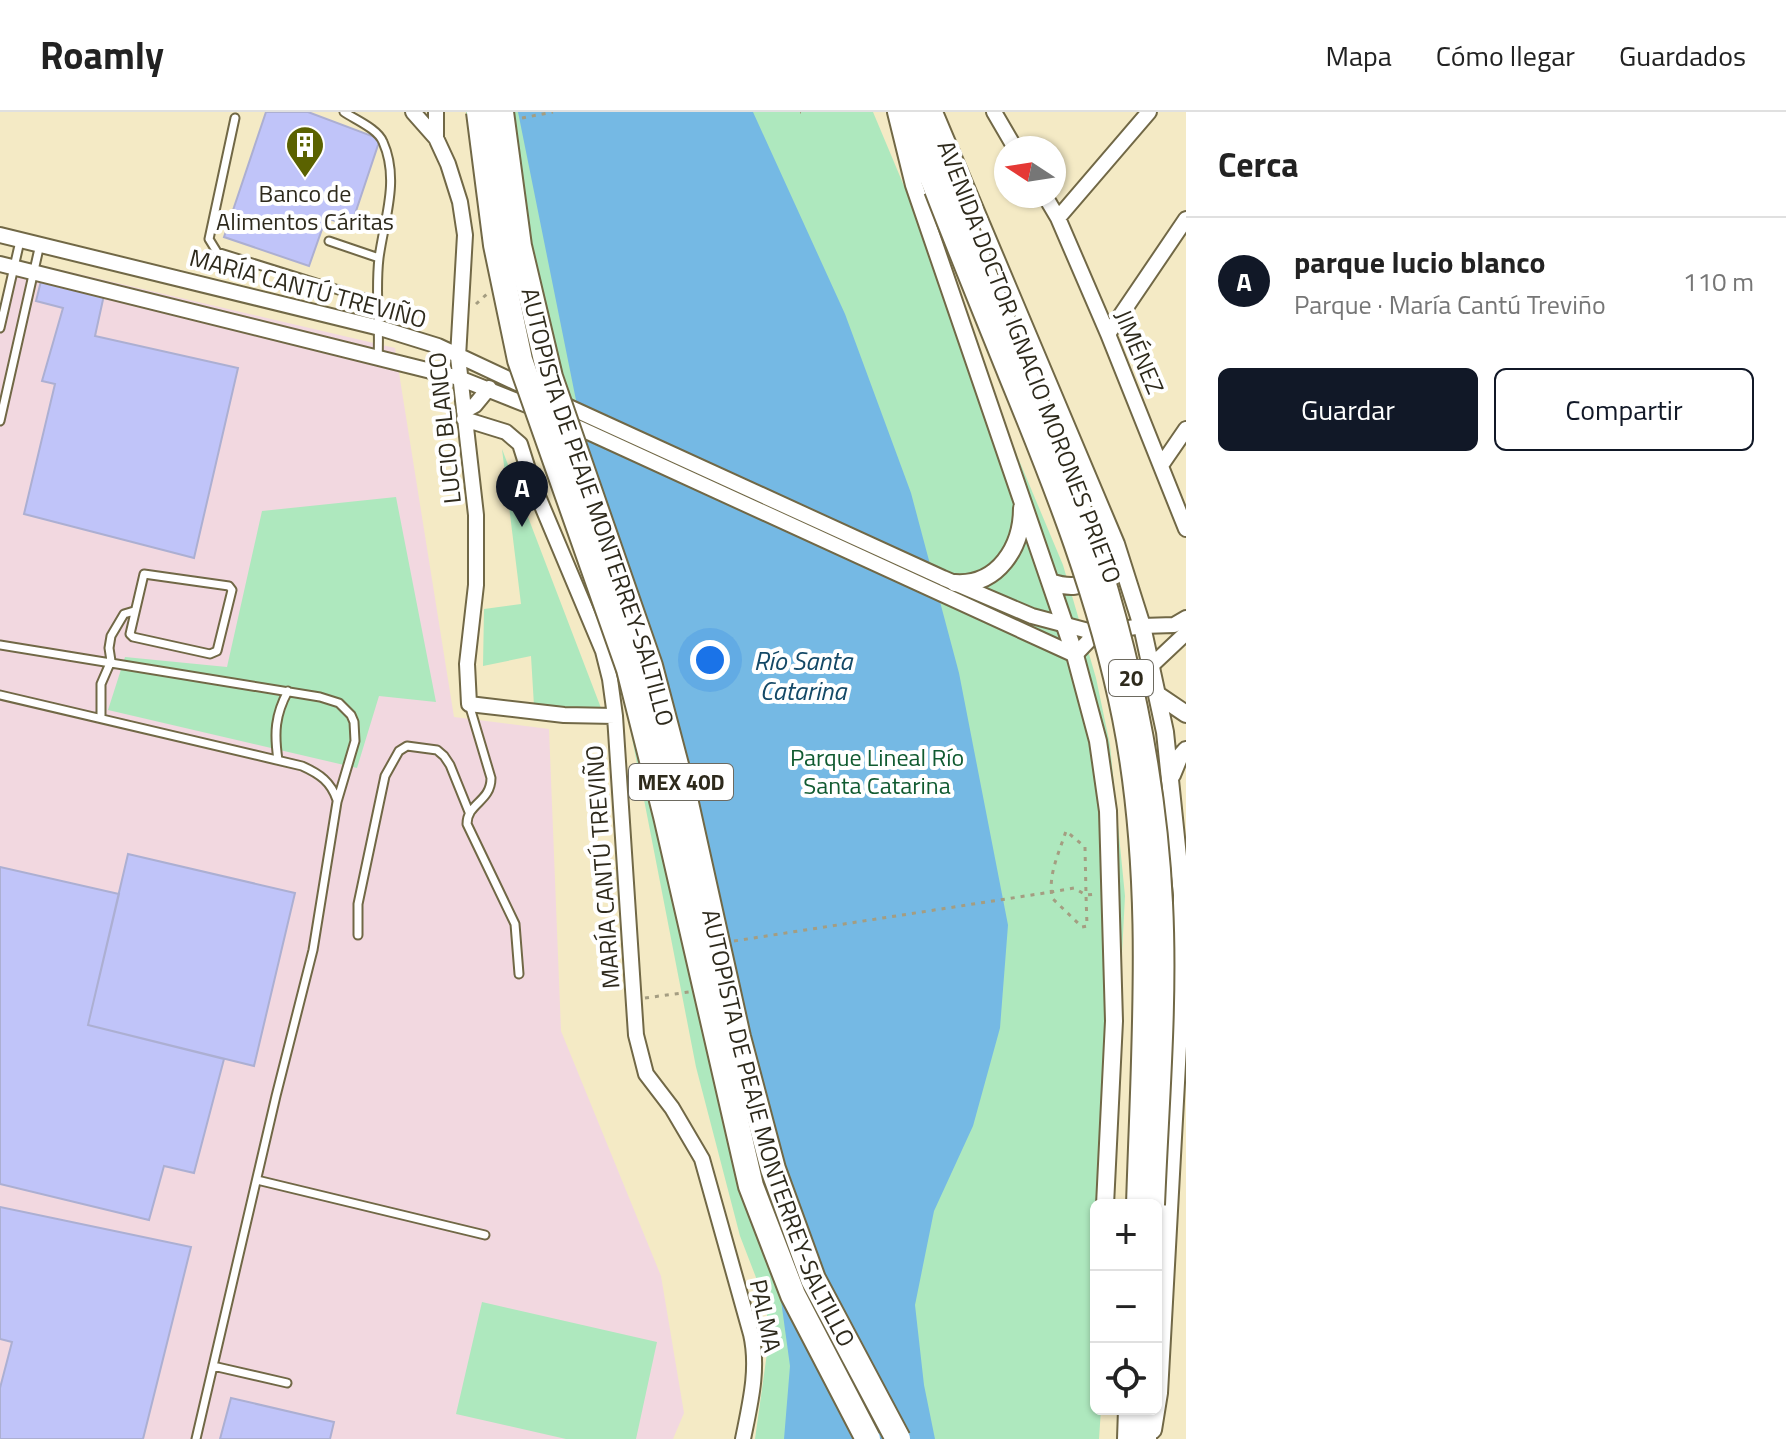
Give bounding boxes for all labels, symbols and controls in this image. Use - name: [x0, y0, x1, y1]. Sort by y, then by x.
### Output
- text: Roamly: [40, 26, 164, 84]
- text: Mapa: [1325, 34, 1392, 77]
- text: Cómo llegar: [1436, 34, 1575, 77]
- text: Guardados: [1619, 34, 1746, 77]
- building icon: Banco de Alimentos Cáritas: [284, 124, 326, 179]
- street label: AVENIDA DOCTOR IGNACIO MORONES PRIETO: [929, 135, 1131, 588]
- north arrow: [994, 136, 1066, 208]
- text: Cerca: [1218, 138, 1299, 190]
- place label: Banco de Alimentos Cáritas: [216, 175, 394, 239]
- street label: MARÍA CANTÚ TREVIÑO: [186, 239, 431, 337]
- text: parque lucio blanco: [1294, 239, 1546, 285]
- text: A: [1236, 262, 1252, 301]
- text: 110 m: [1683, 262, 1754, 301]
- street label: AUTOPISTA DE PEAJE MONTERREY-SALTILLO: [516, 284, 678, 730]
- text: Parque · María Cantú Treviño: [1294, 285, 1606, 324]
- street label: JIMÉNEZ: [1106, 304, 1174, 399]
- street label: LUCIO BLANCO: [418, 351, 470, 506]
- button: Guardar: [1218, 368, 1478, 451]
- button: Compartir: [1494, 368, 1754, 451]
- pin: A: [496, 461, 548, 527]
- your location: [690, 640, 730, 680]
- water label: Río Santa Catarina: [754, 641, 854, 710]
- road number: 20: [1109, 660, 1153, 696]
- park label: Parque Lineal Río Santa Catarina: [790, 739, 964, 803]
- street label: MARÍA CANTÚ TREVIÑO: [576, 744, 628, 990]
- road number: MEX 40D: [629, 764, 733, 800]
- street label: AUTOPISTA DE PEAJE MONTERREY-SALTILLO: [693, 906, 865, 1353]
- map controls: [1090, 1199, 1162, 1415]
- button: +: [1090, 1199, 1162, 1271]
- button: −: [1090, 1271, 1162, 1343]
- street label: PALMA: [741, 1276, 791, 1356]
- button: locate: [1090, 1343, 1162, 1415]

